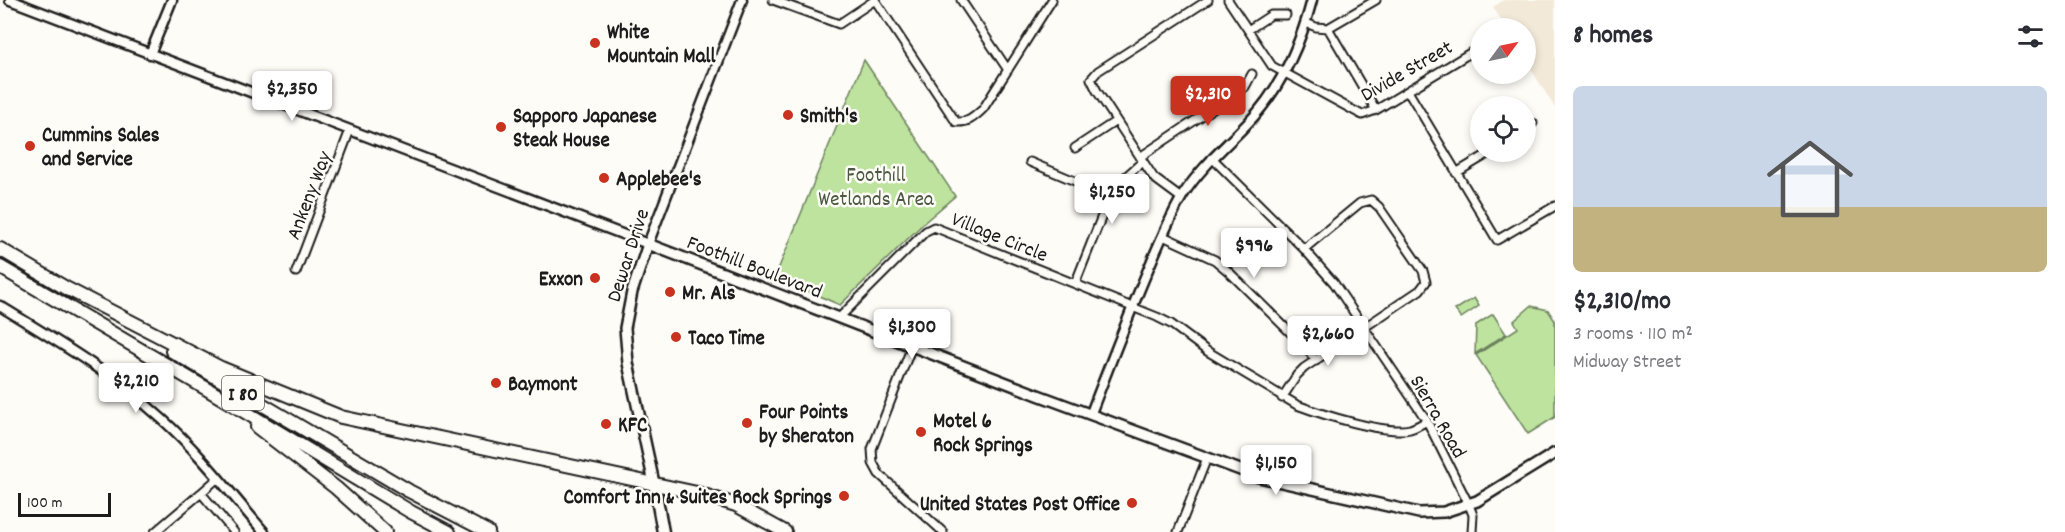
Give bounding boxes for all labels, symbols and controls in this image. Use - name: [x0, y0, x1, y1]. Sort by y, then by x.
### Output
- north arrow: [1470, 18, 1536, 84]
- map controls: [1470, 18, 1536, 162]
- text: 8 homes: [1573, 18, 1653, 55]
- place label: White Mountain Mall: [607, 19, 717, 73]
- icon: filters: [2014, 20, 2047, 53]
- street label: Divide Street: [1356, 34, 1459, 111]
- marker: White Mountain Mall: [588, 36, 602, 50]
- pin: $2,350: [243, 71, 341, 122]
- text: $2,350: [266, 76, 318, 104]
- pin: $2,310: [1159, 76, 1257, 127]
- text: $2,310: [1185, 81, 1231, 109]
- button: locate: [1470, 96, 1536, 162]
- place label: Sapporo Japanese Steak House: [513, 103, 657, 157]
- place label: Smith's: [800, 103, 858, 133]
- marker: Smith's: [781, 108, 795, 122]
- marker: Sapporo Japanese Steak House: [494, 120, 508, 134]
- place label: Cummins Sales and Service: [42, 122, 160, 176]
- icon: home: [1756, 125, 1864, 233]
- marker: Cummins Sales and Service: [23, 139, 37, 153]
- street label: Ankeny Way: [280, 147, 342, 245]
- park label: Foothill Wetlands Area: [818, 162, 935, 216]
- place label: Applebee's: [616, 166, 702, 196]
- marker: Applebee's: [597, 171, 611, 185]
- pin: $1,250: [1063, 174, 1161, 225]
- text: $1,250: [1088, 179, 1136, 207]
- street label: Dewar Drive: [601, 205, 659, 306]
- street label: Village Circle: [946, 206, 1052, 272]
- pin: $996: [1218, 228, 1290, 279]
- street label: Foothill Boulevard: [682, 229, 826, 308]
- text: $996: [1235, 233, 1273, 261]
- place label: Exxon: [539, 266, 583, 296]
- marker: Exxon: [588, 271, 602, 285]
- place label: Mr. Als: [682, 280, 736, 310]
- text: $2,310/mo: [1573, 284, 1671, 321]
- marker: Mr. Als: [663, 285, 677, 299]
- pin: $1,300: [863, 309, 961, 360]
- text: $1,300: [888, 314, 937, 342]
- pin: $2,660: [1279, 316, 1377, 367]
- text: $2,660: [1301, 321, 1355, 349]
- text: 3 rooms · 110 m²: [1573, 321, 1693, 349]
- place label: Taco Time: [688, 325, 765, 355]
- marker: Taco Time: [669, 330, 683, 344]
- text: Midway Street: [1573, 349, 1681, 377]
- pin: $2,210: [87, 363, 185, 414]
- text: $2,210: [113, 368, 159, 396]
- street label: Sierra Road: [1400, 370, 1472, 465]
- place label: Baymont: [508, 371, 578, 401]
- road number: I 80: [222, 376, 264, 410]
- marker: Baymont: [489, 376, 503, 390]
- place label: Four Points by Sheraton: [759, 399, 854, 453]
- place label: Motel 6 Rock Springs: [933, 408, 1033, 462]
- place label: KFC: [618, 412, 648, 442]
- marker: Four Points by Sheraton: [740, 416, 754, 430]
- marker: KFC: [599, 417, 613, 431]
- marker: Motel 6 Rock Springs: [914, 425, 928, 439]
- pin: $1,150: [1227, 445, 1325, 496]
- text: $1,150: [1255, 450, 1297, 478]
- place label: Comfort Inn & Suites Rock Springs: [563, 484, 832, 514]
- marker: Comfort Inn & Suites Rock Springs: [837, 489, 851, 503]
- scale bar: [18, 490, 111, 518]
- place label: United States Post Office: [920, 491, 1120, 521]
- text: 100 m: [27, 492, 63, 515]
- marker: United States Post Office: [1125, 496, 1139, 510]

